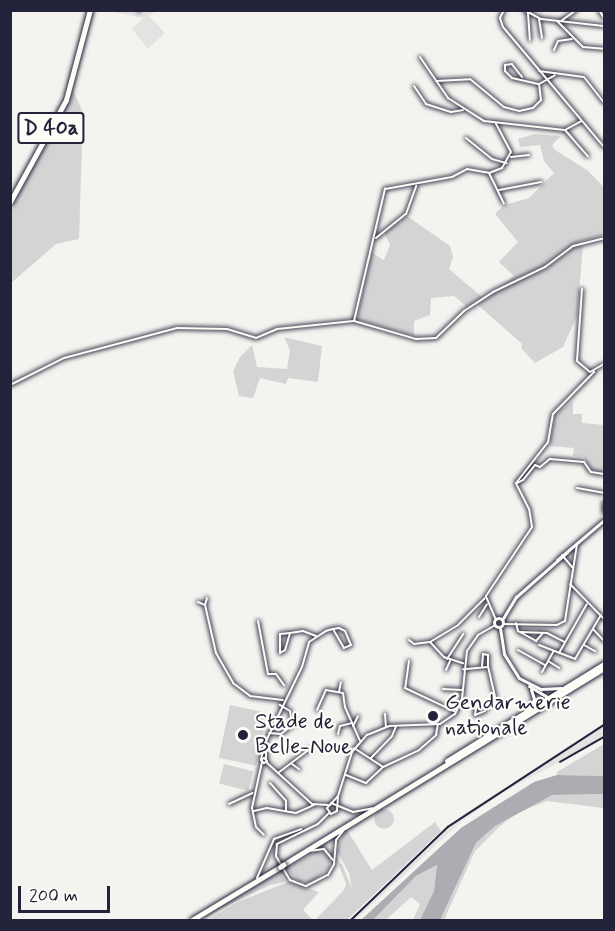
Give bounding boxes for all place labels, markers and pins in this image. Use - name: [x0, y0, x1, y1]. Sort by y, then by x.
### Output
- place label: Gendarmerie nationale: [445, 690, 571, 742]
- place label: Stade de Belle-Noue: [255, 709, 351, 760]
- marker: Gendarmerie nationale: [426, 709, 440, 723]
- marker: Stade de Belle-Noue: [236, 728, 250, 742]

